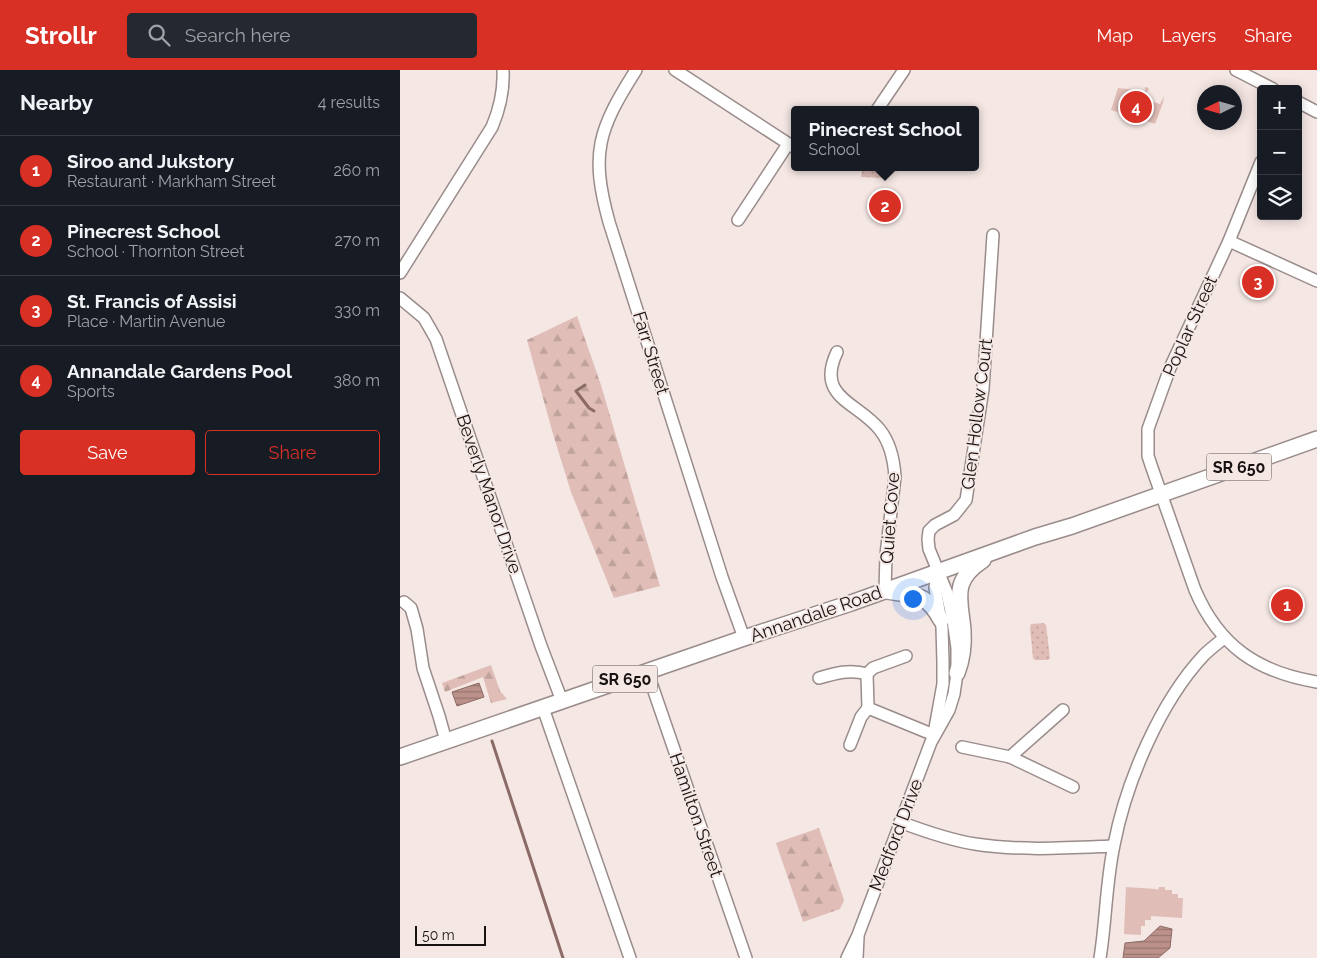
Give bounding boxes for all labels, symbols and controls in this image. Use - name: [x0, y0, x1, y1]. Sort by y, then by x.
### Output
- search box: [127, 13, 477, 58]
- text: Strollr: [25, 21, 97, 50]
- icon: search: [145, 21, 173, 49]
- text: Search here: [185, 24, 290, 46]
- text: Map: [1097, 25, 1133, 46]
- text: Layers: [1161, 25, 1216, 46]
- text: Share: [1244, 25, 1292, 46]
- north arrow: [1197, 85, 1242, 130]
- map controls: [1257, 85, 1302, 220]
- button: +: [1257, 85, 1302, 130]
- pin: 4: [1120, 88, 1152, 126]
- text: Nearby: [20, 90, 93, 115]
- text: 4 results: [318, 93, 380, 112]
- popup: [791, 106, 979, 171]
- text: Pinecrest School: [809, 118, 961, 140]
- button: −: [1257, 130, 1302, 175]
- text: School: [809, 140, 860, 159]
- text: Siroo and Jukstory: [67, 150, 234, 172]
- text: 1: [32, 161, 40, 180]
- text: 260 m: [333, 161, 380, 180]
- text: Restaurant · Markham Street: [67, 172, 276, 191]
- button: layers: [1257, 175, 1302, 220]
- pin: 2: [869, 187, 901, 225]
- text: Pinecrest School: [67, 220, 220, 242]
- text: 2: [31, 231, 41, 250]
- text: 270 m: [335, 231, 380, 250]
- text: School · Thornton Street: [67, 242, 244, 261]
- pin: 3: [1242, 263, 1274, 301]
- street label: Poplar Street: [1158, 272, 1221, 379]
- text: St. Francis of Assisi: [67, 290, 237, 312]
- text: 3: [32, 301, 40, 320]
- text: 330 m: [334, 301, 380, 320]
- street label: Farr Street: [629, 309, 674, 397]
- text: Place · Martin Avenue: [67, 312, 226, 331]
- street label: Glen Hollow Court: [957, 337, 996, 491]
- text: Annandale Gardens Pool: [67, 360, 292, 382]
- text: 4: [31, 371, 41, 390]
- text: 380 m: [333, 371, 380, 390]
- text: Sports: [67, 382, 115, 401]
- street label: Beverly Manor Drive: [452, 411, 527, 577]
- button: Save: [20, 430, 195, 475]
- button: Share: [205, 430, 380, 475]
- road number: SR 650: [1206, 454, 1272, 481]
- street label: Quiet Cove: [876, 471, 903, 564]
- street label: Annandale Road: [747, 581, 884, 646]
- your location: [900, 586, 926, 612]
- pin: 1: [1271, 586, 1303, 624]
- road number: SR 650: [592, 666, 658, 692]
- street label: Hamilton Street: [665, 750, 728, 880]
- street label: Medford Drive: [864, 775, 927, 894]
- scale bar: [415, 923, 486, 946]
- text: 50 m: [422, 927, 455, 943]

